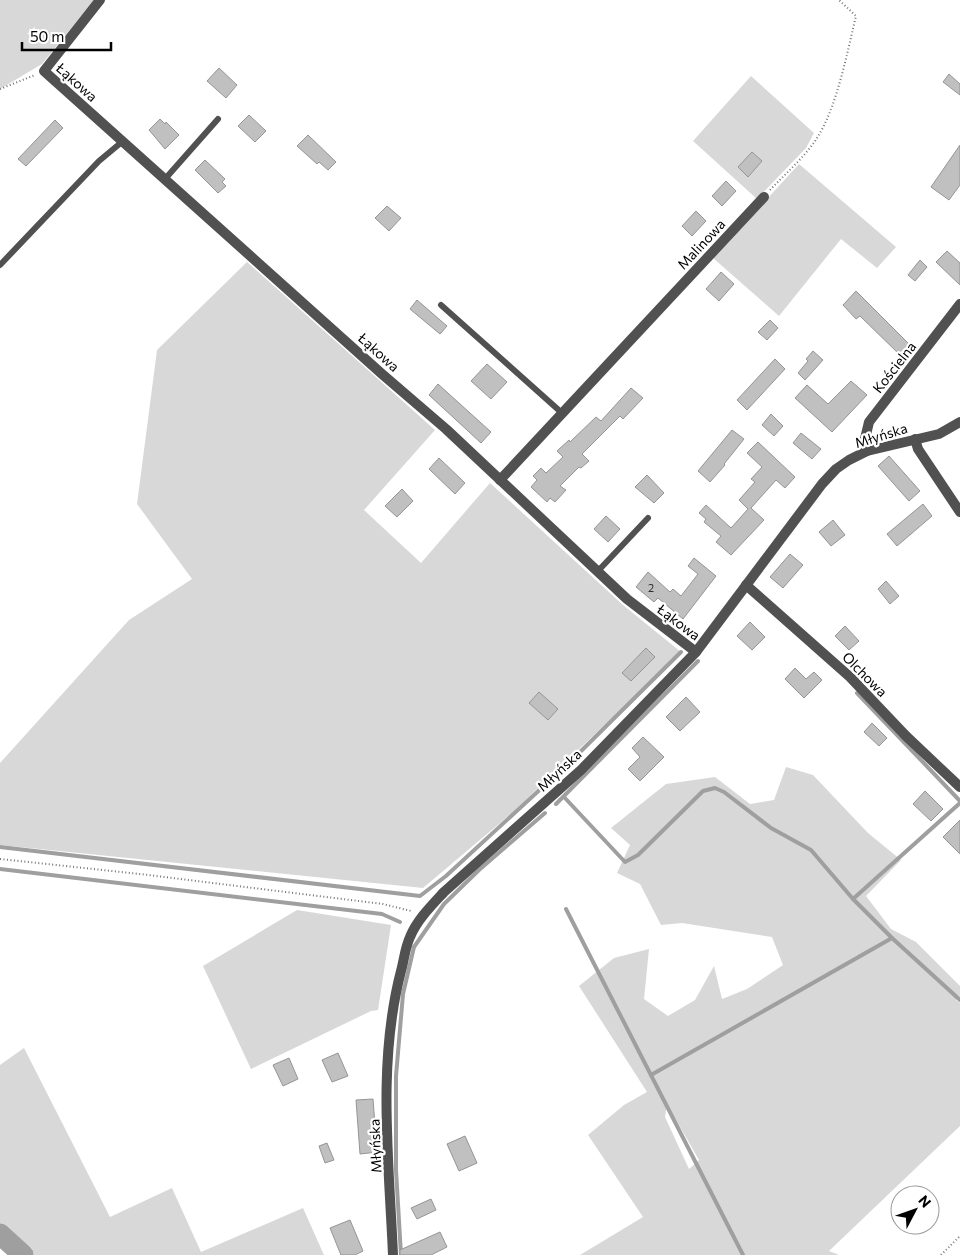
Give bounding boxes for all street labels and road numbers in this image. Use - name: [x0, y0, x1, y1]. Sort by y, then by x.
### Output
- street label: Łąkowa: [52, 59, 101, 105]
- street label: Malinowa: [674, 215, 728, 273]
- street label: Łąkowa: [354, 329, 403, 375]
- street label: Kościelna: [869, 338, 919, 396]
- street label: Młyńska: [853, 419, 909, 451]
- street label: Łąkowa: [653, 600, 704, 644]
- street label: Olchowa: [839, 648, 891, 700]
- street label: Młyńska: [533, 745, 585, 795]
- street label: Młyńska: [366, 1119, 384, 1173]

